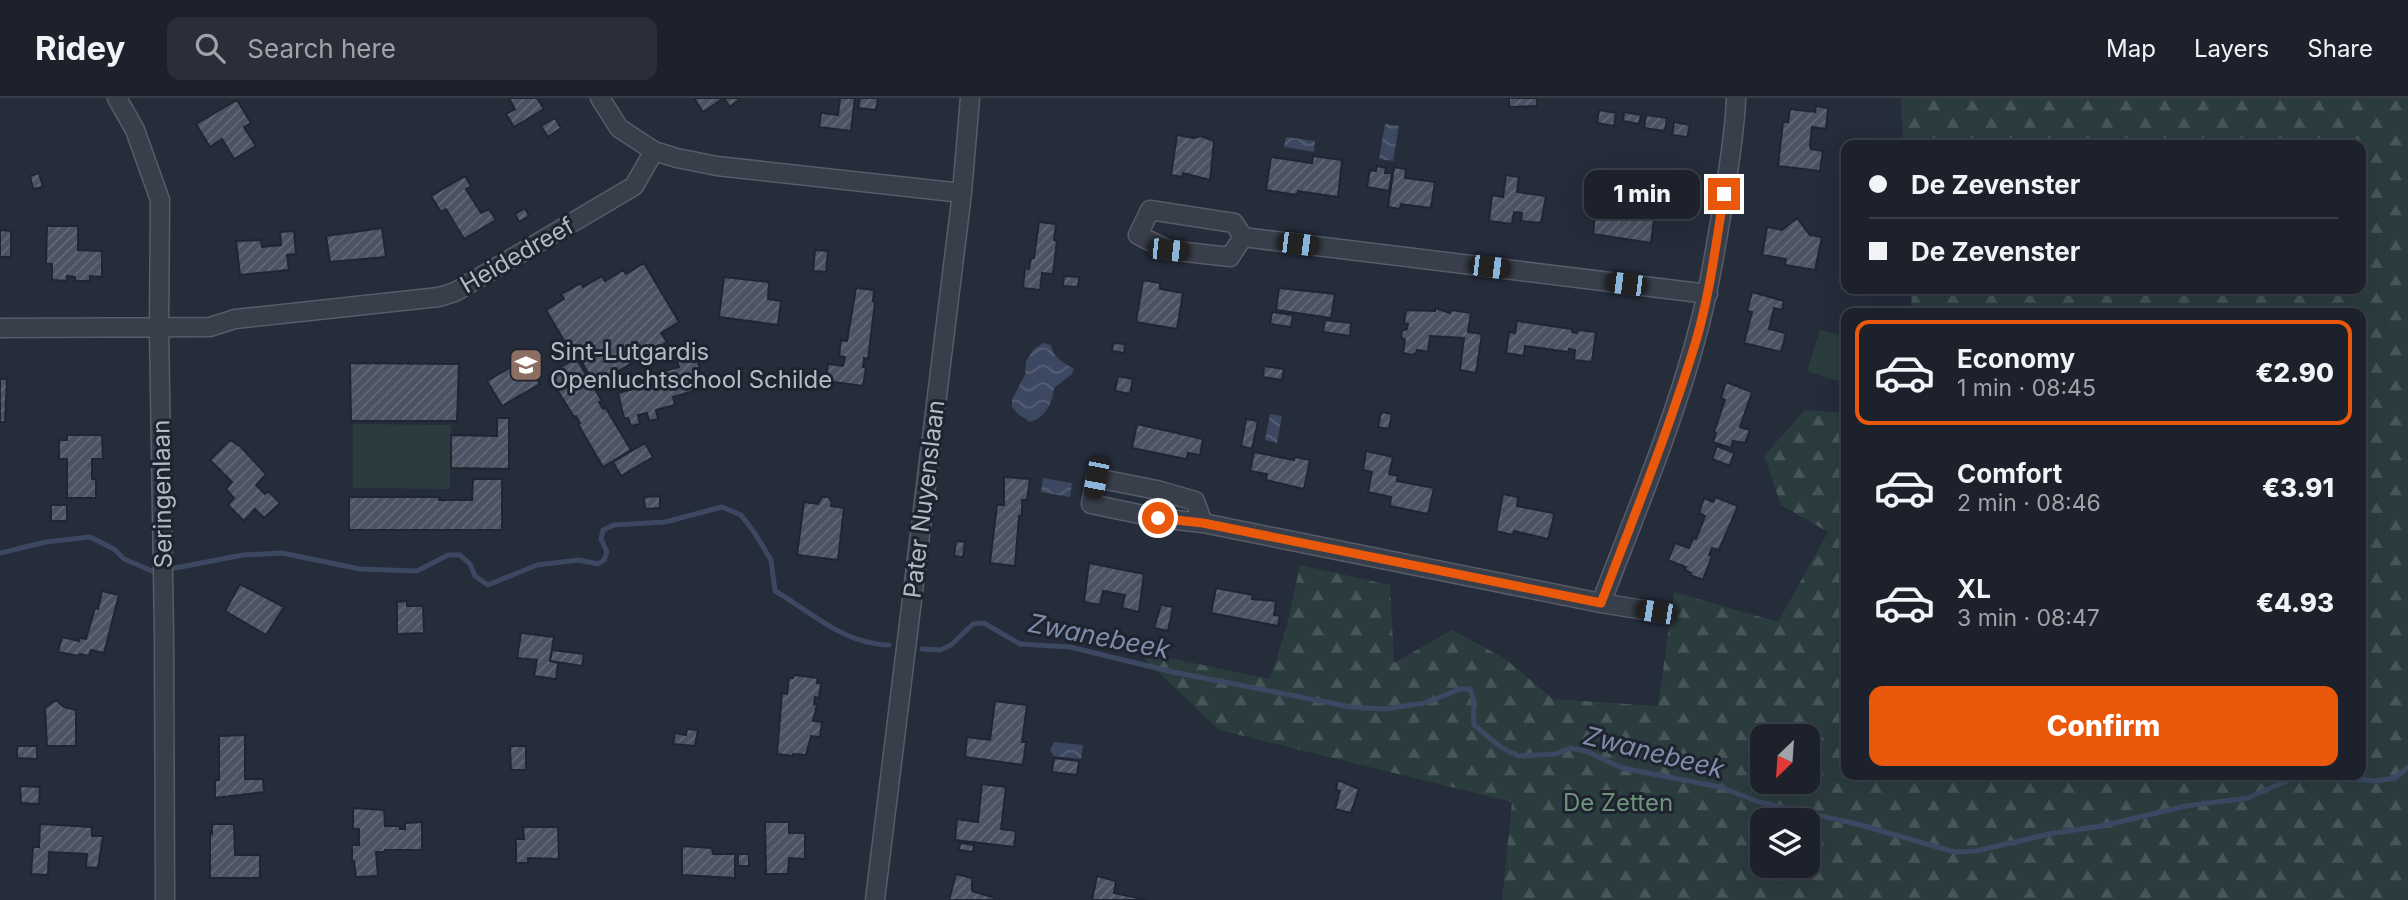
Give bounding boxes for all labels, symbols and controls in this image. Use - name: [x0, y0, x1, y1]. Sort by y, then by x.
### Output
- search box: [167, 17, 657, 80]
- text: Ridey: [35, 28, 125, 68]
- icon: search: [191, 29, 229, 67]
- text: Search here: [247, 33, 396, 64]
- text: Map: [2106, 34, 2156, 63]
- text: Layers: [2194, 34, 2269, 63]
- text: Share: [2307, 34, 2373, 63]
- text: De Zevenster: [1911, 169, 2080, 200]
- callout: 1 min: [1584, 170, 1700, 218]
- route end: [1708, 178, 1740, 210]
- text: 1 min: [1613, 180, 1671, 208]
- street label: Heidedreef: [455, 211, 579, 299]
- car: [1276, 231, 1321, 257]
- text: De Zevenster: [1911, 236, 2080, 267]
- car: [1147, 237, 1190, 263]
- car: [1467, 254, 1512, 280]
- car: [1604, 271, 1649, 297]
- place label: Sint-Lutgardis Openluchtschool Schilde: [550, 337, 832, 394]
- icon: car: [1873, 341, 1936, 404]
- text: Economy: [1957, 343, 2075, 374]
- school or university icon: Sint-Lutgardis Openluchtschool Schilde: [507, 346, 545, 384]
- text: €2.90: [2255, 357, 2334, 388]
- text: 1 min · 08:45: [1957, 374, 2096, 402]
- street label: Pater Nuyenslaan: [897, 398, 951, 600]
- street label: Seringenlaan: [146, 419, 178, 569]
- car: [1082, 455, 1111, 501]
- icon: car: [1873, 456, 1936, 519]
- text: Comfort: [1957, 458, 2062, 489]
- text: €3.91: [2262, 472, 2334, 503]
- text: 2 min · 08:46: [1957, 489, 2101, 517]
- route start: [1142, 502, 1174, 534]
- icon: car: [1873, 571, 1936, 634]
- text: XL: [1957, 573, 1991, 604]
- text: €4.93: [2256, 587, 2334, 618]
- car: [1634, 598, 1679, 626]
- text: 3 min · 08:47: [1957, 604, 2100, 632]
- water label: Zwanebeek: [1026, 607, 1173, 665]
- button: Confirm: [1869, 686, 2338, 766]
- water label: Zwanebeek: [1581, 720, 1728, 785]
- north arrow: [1750, 724, 1820, 794]
- map controls: [1750, 724, 1820, 878]
- park label: De Zetten: [1563, 788, 1673, 817]
- button: layers: [1750, 808, 1820, 878]

